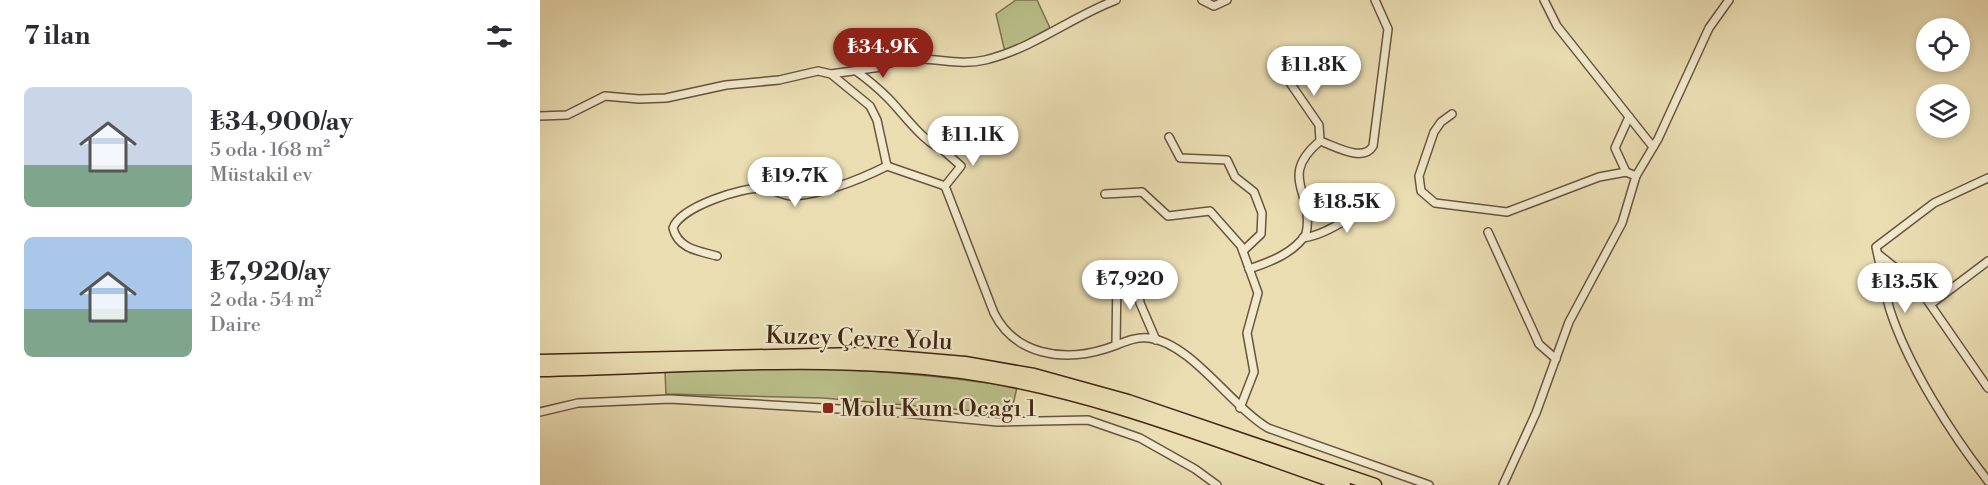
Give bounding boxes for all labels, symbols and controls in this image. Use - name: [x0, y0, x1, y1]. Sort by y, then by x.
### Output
- map controls: [1916, 18, 1970, 138]
- button: locate: [1916, 18, 1970, 72]
- text: 7 ilan: [24, 20, 90, 52]
- icon: filters: [483, 20, 516, 53]
- pin: ₺34.9K: [834, 28, 932, 79]
- text: ₺34.9K: [847, 35, 919, 60]
- pin: ₺11.8K: [1265, 46, 1363, 97]
- text: ₺11.8K: [1281, 53, 1347, 78]
- button: layers: [1916, 84, 1970, 138]
- text: ₺34,900/ay: [210, 106, 353, 138]
- icon: home: [72, 111, 144, 183]
- pin: ₺11.1K: [924, 116, 1022, 167]
- text: ₺11.1K: [942, 123, 1004, 148]
- text: 5 oda · 168 m²: [210, 138, 330, 163]
- pin: ₺19.7K: [746, 157, 844, 208]
- text: Müstakil ev: [210, 163, 313, 188]
- text: ₺19.7K: [762, 164, 828, 189]
- pin: ₺18.5K: [1298, 183, 1396, 234]
- text: ₺18.5K: [1313, 190, 1381, 215]
- text: ₺7,920/ay: [210, 256, 331, 288]
- pin: ₺7,920: [1081, 260, 1179, 311]
- icon: home: [72, 261, 144, 333]
- pin: ₺13.5K: [1856, 263, 1954, 314]
- text: ₺7,920: [1096, 267, 1164, 292]
- text: ₺13.5K: [1871, 270, 1939, 295]
- text: 2 oda · 54 m²: [210, 288, 322, 313]
- text: Daire: [210, 313, 261, 338]
- street label: Kuzey Çevre Yolu: [765, 321, 954, 357]
- place label: Molu Kum Ocağı 1: [840, 394, 1037, 424]
- marker: Molu Kum Ocağı 1: [821, 401, 835, 415]

